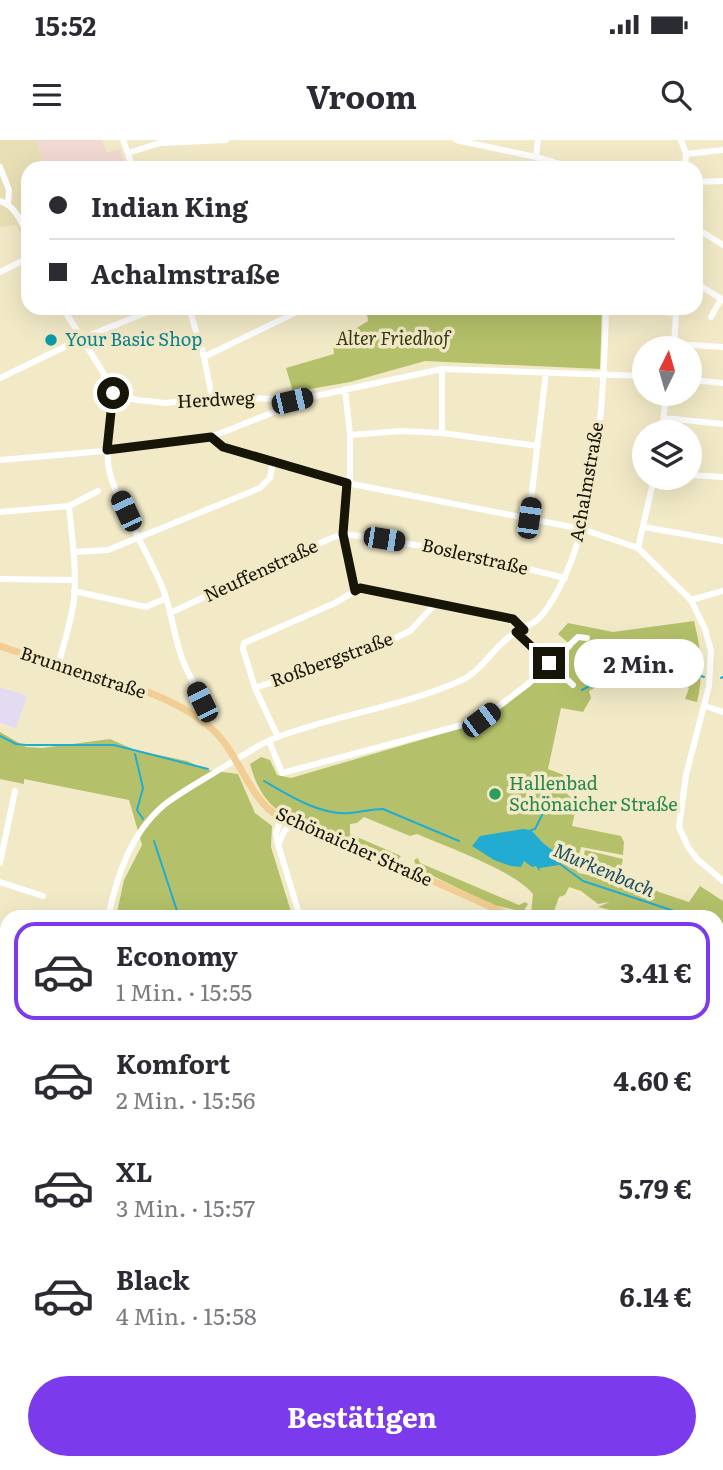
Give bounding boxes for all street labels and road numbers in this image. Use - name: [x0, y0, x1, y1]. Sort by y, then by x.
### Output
- street label: Herdweg: [176, 383, 256, 414]
- street label: Achalmstraße: [562, 420, 609, 544]
- street label: Boslerstraße: [419, 530, 531, 581]
- street label: Neuffenstraße: [199, 531, 322, 608]
- street label: Roßbergstraße: [267, 624, 396, 693]
- street label: Brunnenstraße: [17, 639, 150, 705]
- street label: Schönaicher Straße: [272, 799, 437, 892]

